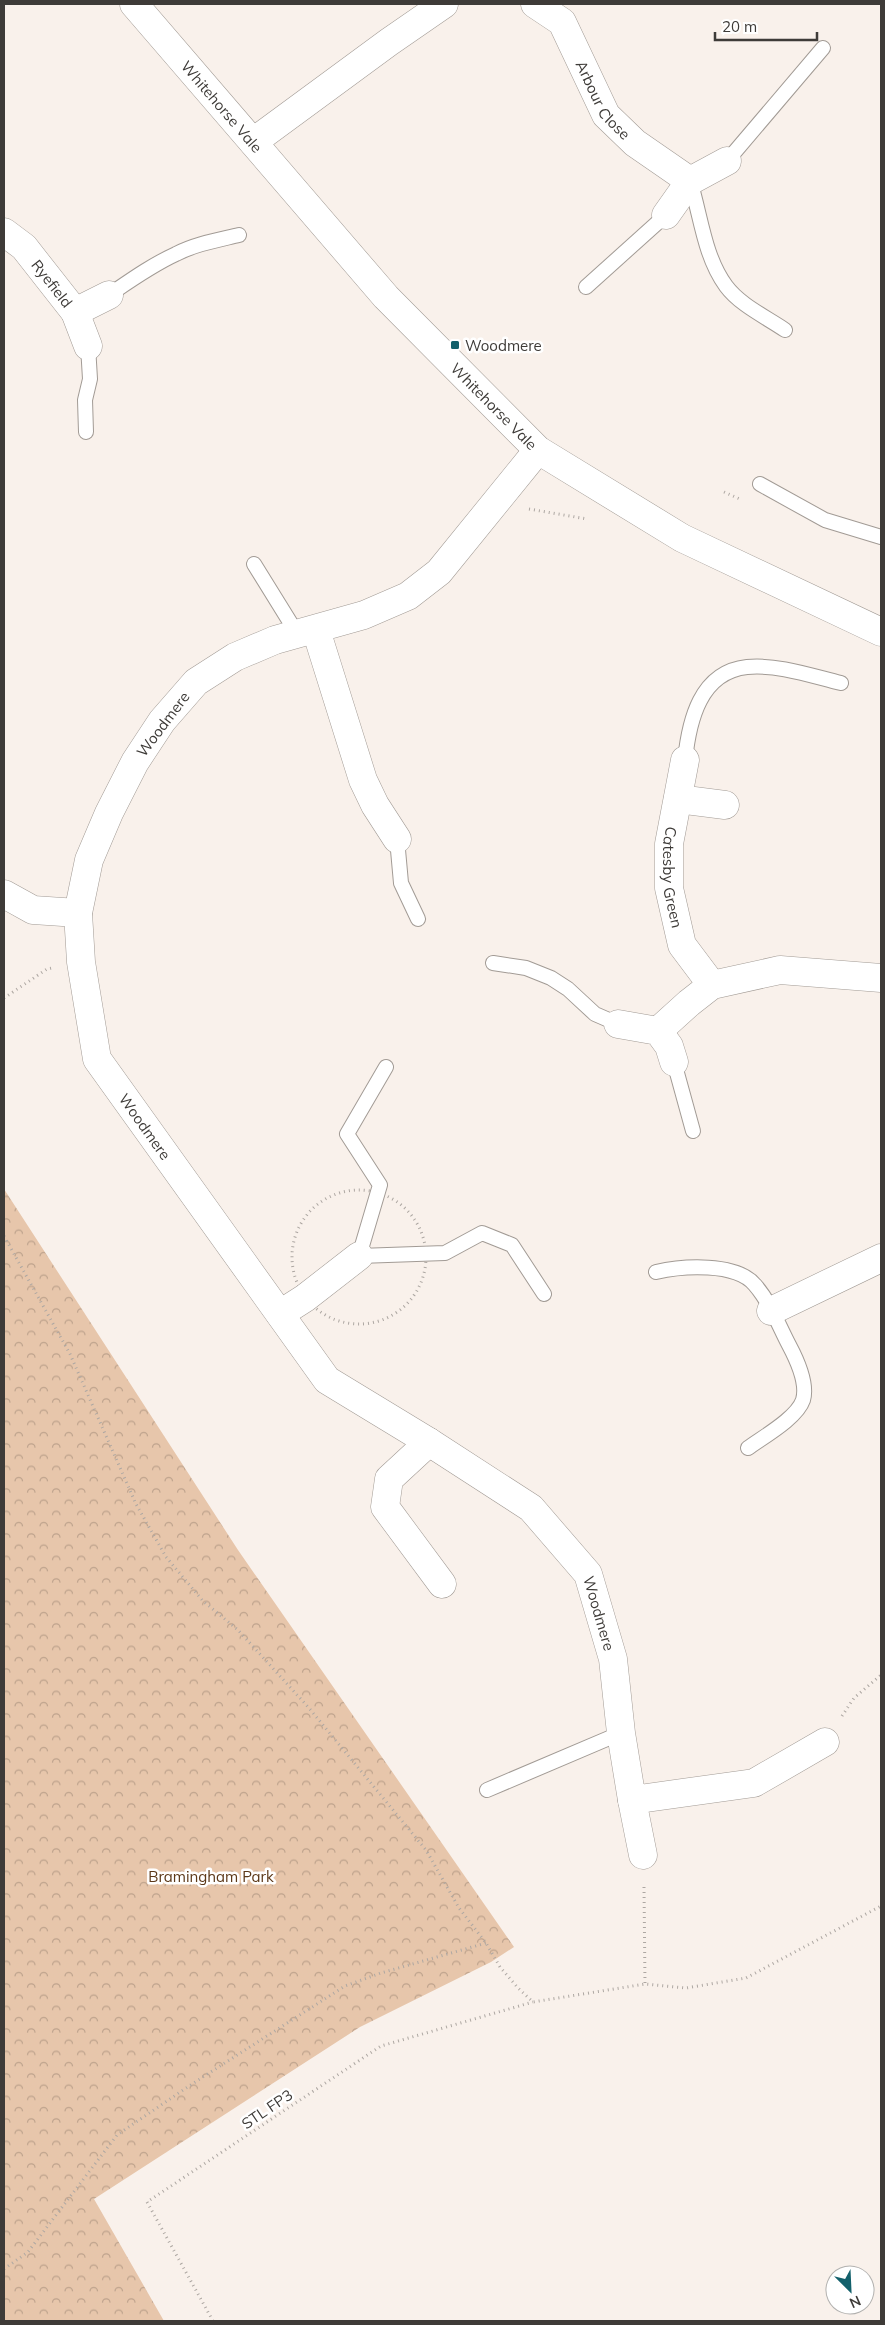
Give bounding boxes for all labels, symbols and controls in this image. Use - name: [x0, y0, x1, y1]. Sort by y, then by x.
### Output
- scale bar: [715, 10, 818, 42]
- text: 20 m: [722, 17, 757, 36]
- street label: Whitehorse Vale: [177, 57, 267, 156]
- street label: Arbour Close: [572, 57, 635, 143]
- street label: Ryefield: [28, 255, 77, 311]
- place label: Woodmere: [465, 336, 542, 355]
- marker: Woodmere: [449, 339, 461, 351]
- street label: Whitehorse Vale: [447, 358, 542, 453]
- street label: Woodmere: [132, 688, 194, 760]
- street label: Catesby Green: [659, 825, 687, 930]
- street label: Woodmere: [115, 1090, 175, 1163]
- street label: Woodmere: [580, 1574, 619, 1653]
- park label: Bramingham Park: [148, 1867, 274, 1886]
- street label: STL FP3: [238, 2085, 296, 2133]
- north arrow: [825, 2265, 875, 2315]
- text: N: [847, 2292, 864, 2312]

